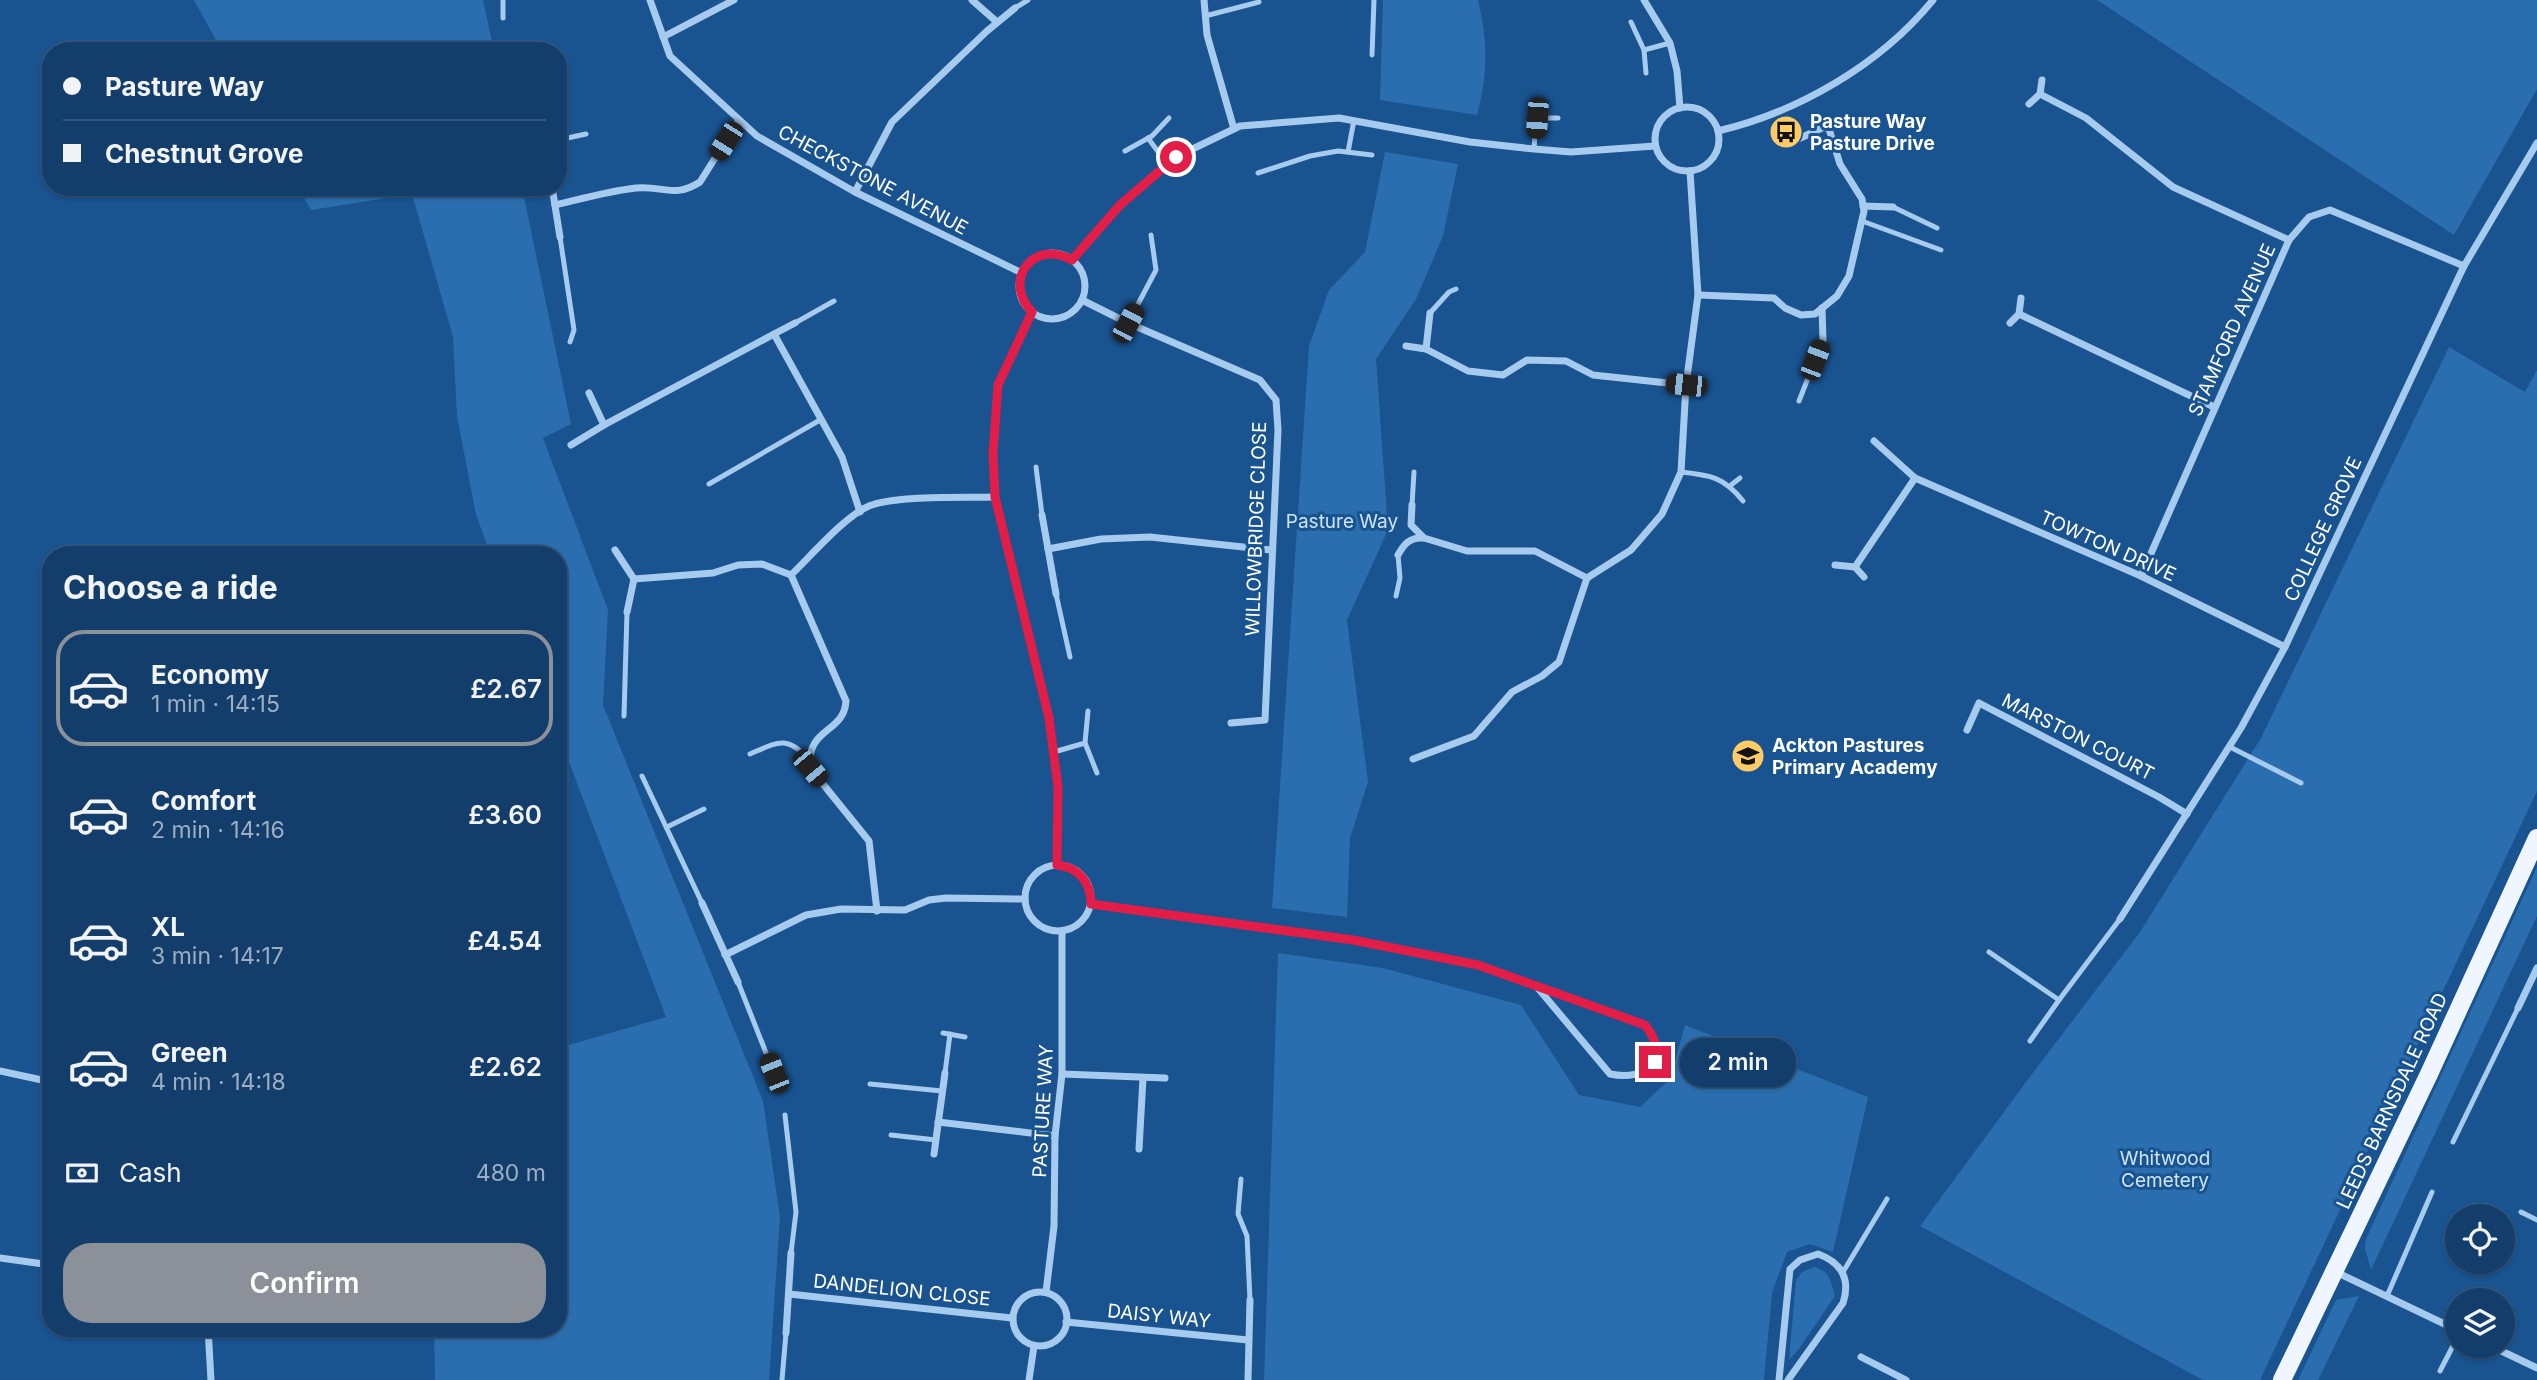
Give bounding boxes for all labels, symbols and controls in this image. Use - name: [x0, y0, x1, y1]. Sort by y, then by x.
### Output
- text: Pasture Way: [105, 71, 264, 102]
- car: [1526, 96, 1549, 140]
- place label: Pasture Way Pasture Drive: [1810, 110, 1935, 155]
- bus stop icon: Pasture Way Pasture Drive: [1767, 113, 1805, 151]
- car: [706, 118, 747, 164]
- street label: CHECKSTONE AVENUE: [774, 120, 972, 240]
- text: Chestnut Grove: [105, 138, 304, 169]
- route start: [1160, 141, 1192, 173]
- street label: STAMFORD AVENUE: [2184, 240, 2280, 420]
- car: [1109, 300, 1148, 346]
- car: [1798, 337, 1833, 383]
- car: [1665, 372, 1708, 398]
- street label: WILLOWBRIDGE CLOSE: [1241, 421, 1271, 637]
- street label: COLLEGE GROVE: [2279, 453, 2367, 605]
- street label: TOWTON DRIVE: [2036, 506, 2180, 586]
- park label: Pasture Way: [1286, 510, 1399, 533]
- text: Choose a ride: [63, 568, 278, 607]
- icon: car: [67, 657, 130, 720]
- text: Economy: [151, 659, 269, 690]
- text: £2.67: [470, 673, 542, 704]
- street label: MARSTON COURT: [1998, 689, 2158, 785]
- text: 1 min · 14:15: [151, 690, 280, 718]
- place label: Ackton Pastures Primary Academy: [1772, 734, 1938, 779]
- school or university icon: Ackton Pastures Primary Academy: [1729, 737, 1767, 775]
- car: [789, 745, 832, 791]
- icon: car: [67, 783, 130, 846]
- text: Comfort: [151, 785, 256, 816]
- text: £3.60: [468, 799, 542, 830]
- text: 2 min · 14:16: [151, 816, 285, 844]
- icon: car: [67, 909, 130, 972]
- text: XL: [151, 911, 185, 942]
- text: £4.54: [467, 925, 542, 956]
- text: 3 min · 14:17: [151, 942, 284, 970]
- street label: LEEDS BARNSDALE ROAD: [2332, 989, 2452, 1213]
- icon: car: [67, 1035, 130, 1098]
- text: Green: [151, 1037, 228, 1068]
- callout: 2 min: [1680, 1038, 1795, 1086]
- street label: PASTURE WAY: [1028, 1044, 1058, 1178]
- route end: [1639, 1046, 1671, 1078]
- text: 2 min: [1708, 1048, 1768, 1076]
- car: [757, 1050, 792, 1096]
- text: £2.62: [469, 1051, 542, 1082]
- text: 4 min · 14:18: [151, 1068, 286, 1096]
- park label: Whitwood Cemetery: [2120, 1147, 2210, 1192]
- icon: cash: [63, 1154, 101, 1192]
- text: Cash: [119, 1157, 182, 1188]
- text: 480 m: [476, 1159, 546, 1187]
- map controls: [2445, 1204, 2515, 1358]
- button: locate: [2445, 1204, 2515, 1274]
- button: Confirm: [63, 1243, 546, 1323]
- street label: DANDELION CLOSE: [812, 1269, 992, 1311]
- button: layers: [2445, 1288, 2515, 1358]
- street label: DAISY WAY: [1106, 1299, 1212, 1333]

